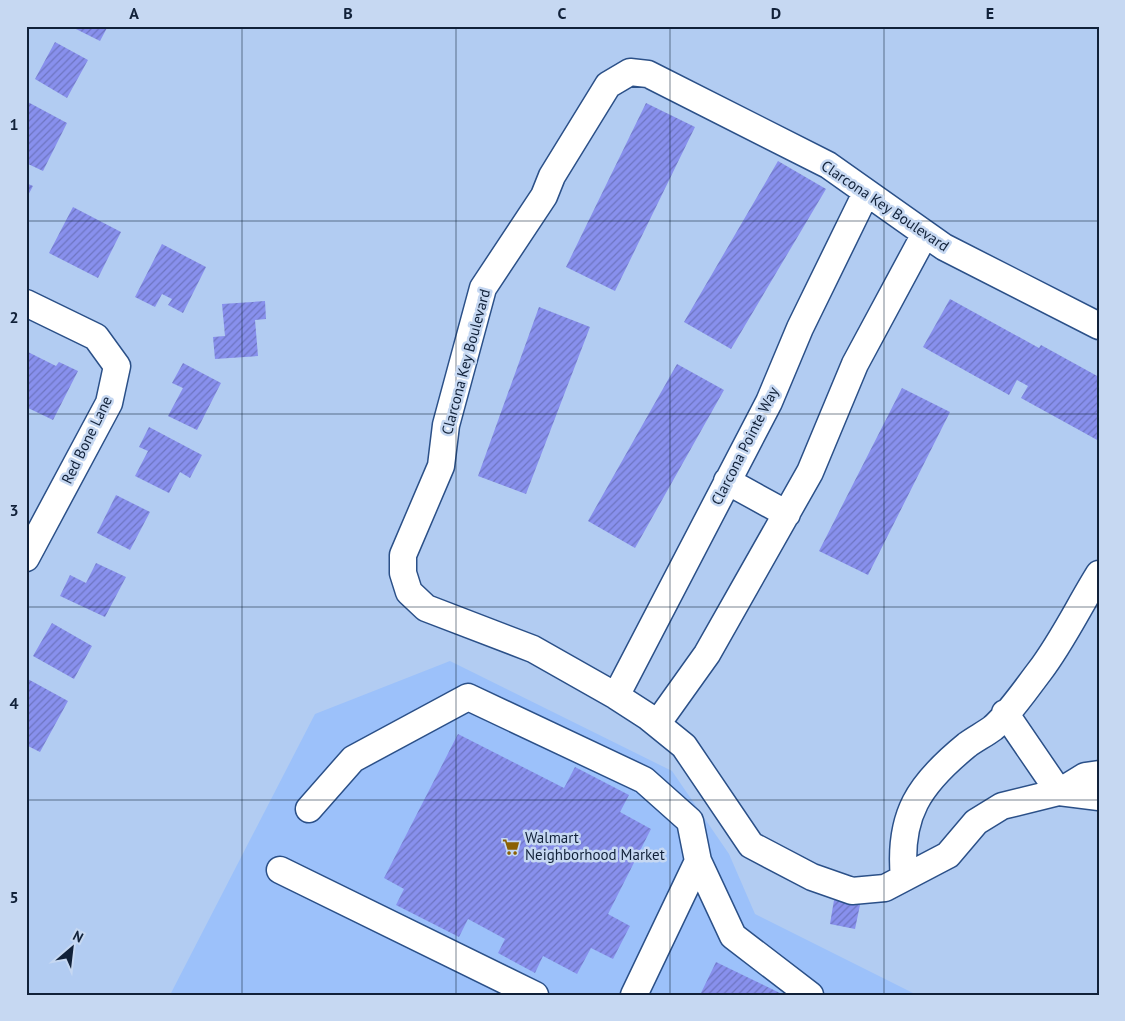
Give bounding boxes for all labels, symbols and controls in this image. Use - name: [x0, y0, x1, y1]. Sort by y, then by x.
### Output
- text: A: [129, 3, 139, 23]
- text: B: [343, 3, 353, 23]
- text: C: [558, 3, 567, 23]
- text: D: [771, 3, 781, 23]
- text: E: [986, 3, 994, 23]
- text: 1: [9, 114, 19, 134]
- street label: Clarcona Key Boulevard: [818, 156, 953, 255]
- street label: Clarcona Key Boulevard: [437, 287, 494, 437]
- text: 2: [9, 307, 19, 327]
- street label: Clarcona Pointe Way: [707, 383, 783, 508]
- street label: Red Bone Lane: [57, 393, 116, 487]
- text: 3: [9, 500, 19, 520]
- text: 4: [9, 693, 19, 713]
- place label: Walmart Neighborhood Market: [525, 828, 665, 864]
- supermarket icon: Walmart Neighborhood Market: [501, 837, 521, 857]
- text: 5: [9, 887, 19, 907]
- north arrow: [48, 924, 98, 974]
- text: N: [70, 926, 86, 947]

